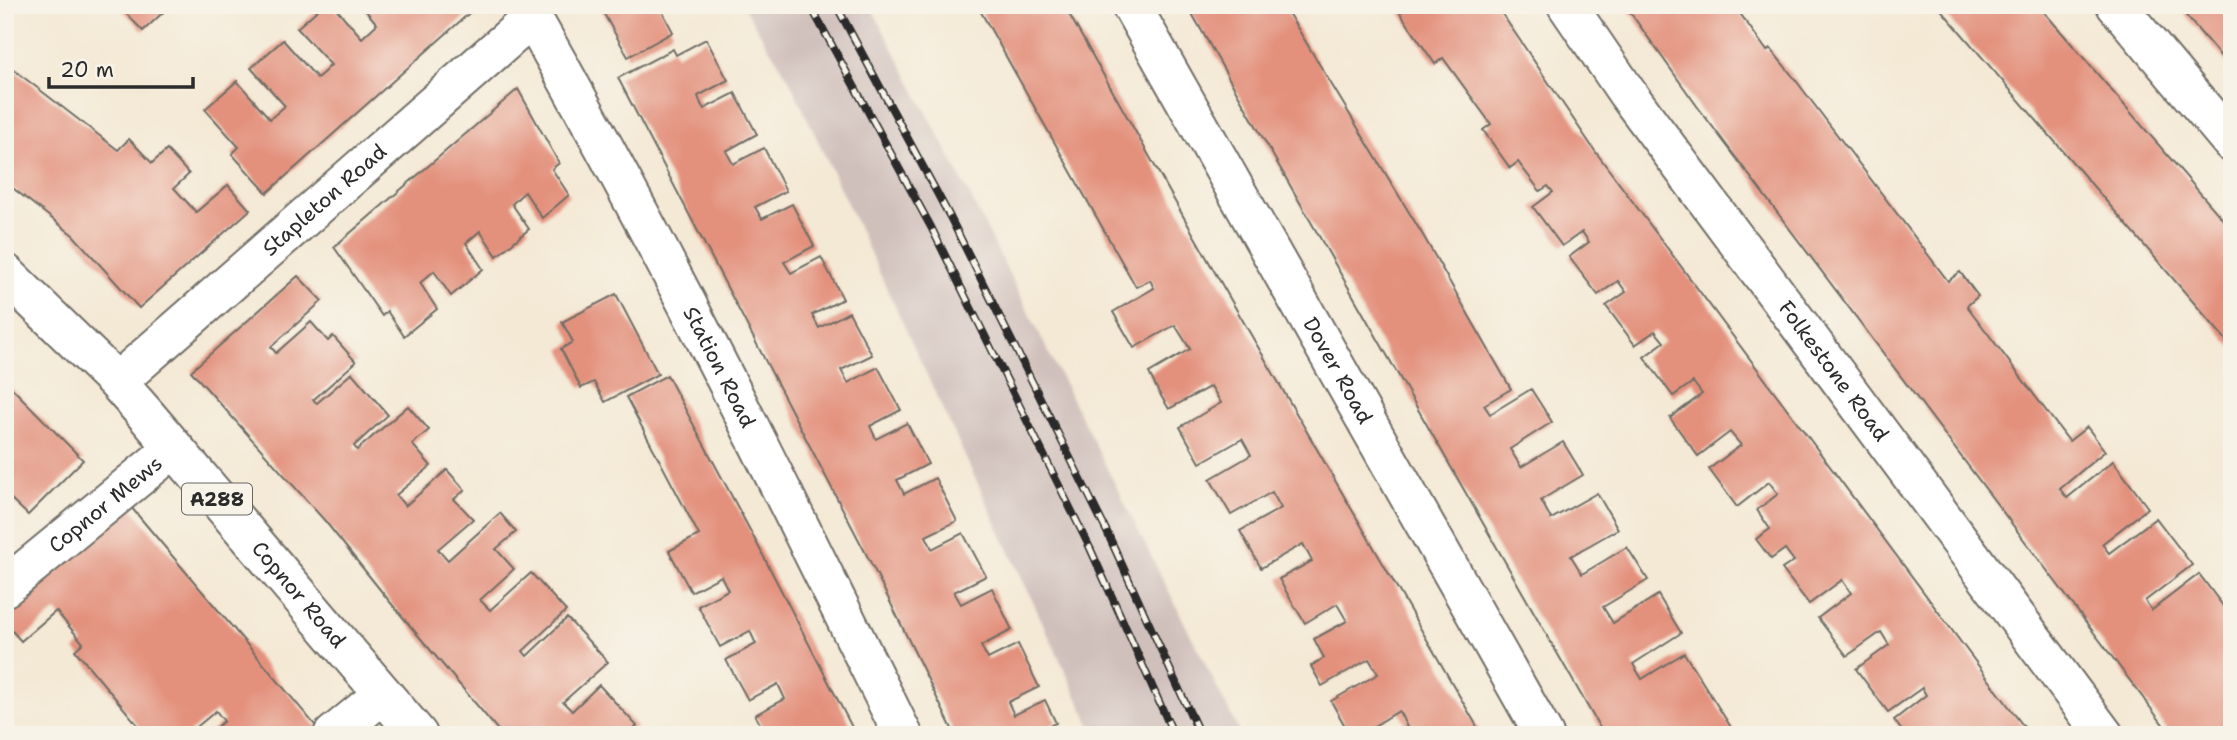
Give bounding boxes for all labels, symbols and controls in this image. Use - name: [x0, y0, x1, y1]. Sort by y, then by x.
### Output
- scale bar: [49, 46, 192, 90]
- text: 20 m: [60, 56, 114, 84]
- street label: Stapleton Road: [256, 138, 393, 262]
- street label: Folkestone Road: [1772, 295, 1895, 447]
- street label: Station Road: [677, 302, 762, 433]
- street label: Dover Road: [1296, 312, 1379, 429]
- street label: Copnor Mews: [43, 449, 168, 560]
- road number: A288: [182, 484, 252, 514]
- street label: Copnor Road: [245, 535, 352, 654]

